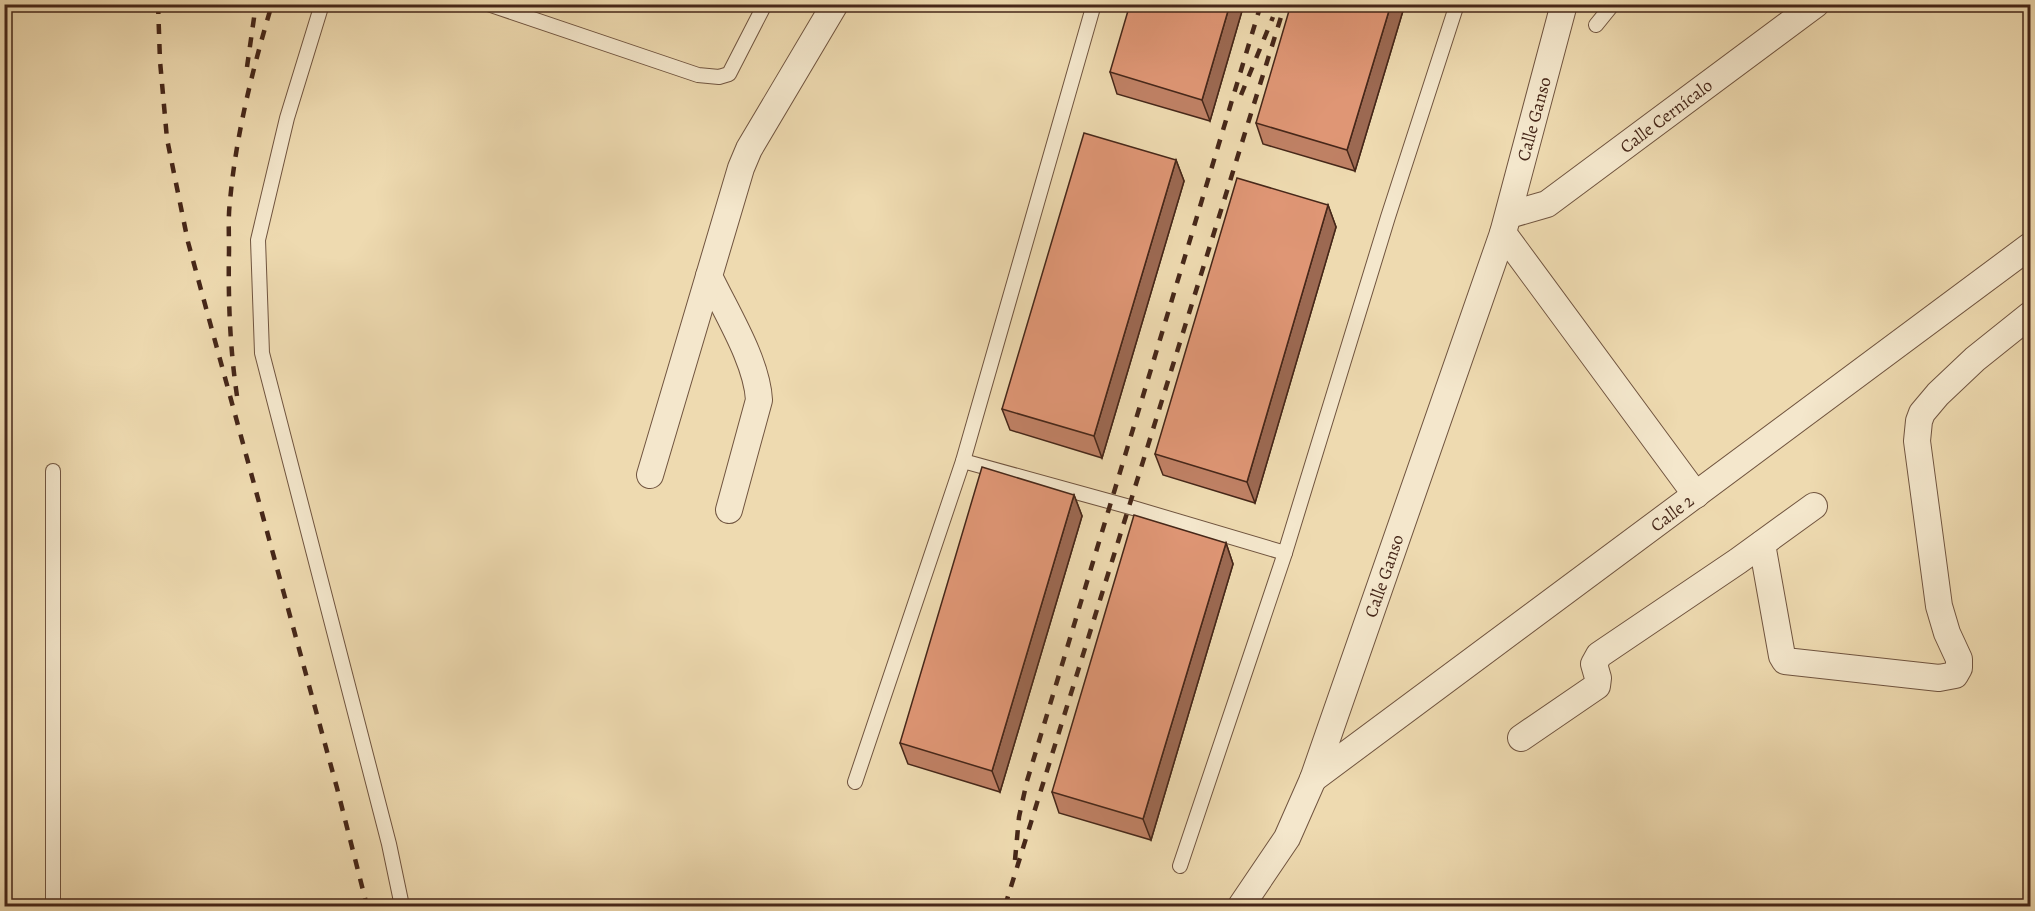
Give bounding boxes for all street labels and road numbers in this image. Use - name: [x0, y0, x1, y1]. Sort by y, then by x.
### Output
- street label: Calle Cernícalo: [1615, 73, 1717, 159]
- street label: Calle Ganso: [1511, 74, 1557, 164]
- street label: Calle 2: [1645, 489, 1699, 537]
- street label: Calle Ganso: [1359, 531, 1409, 621]

